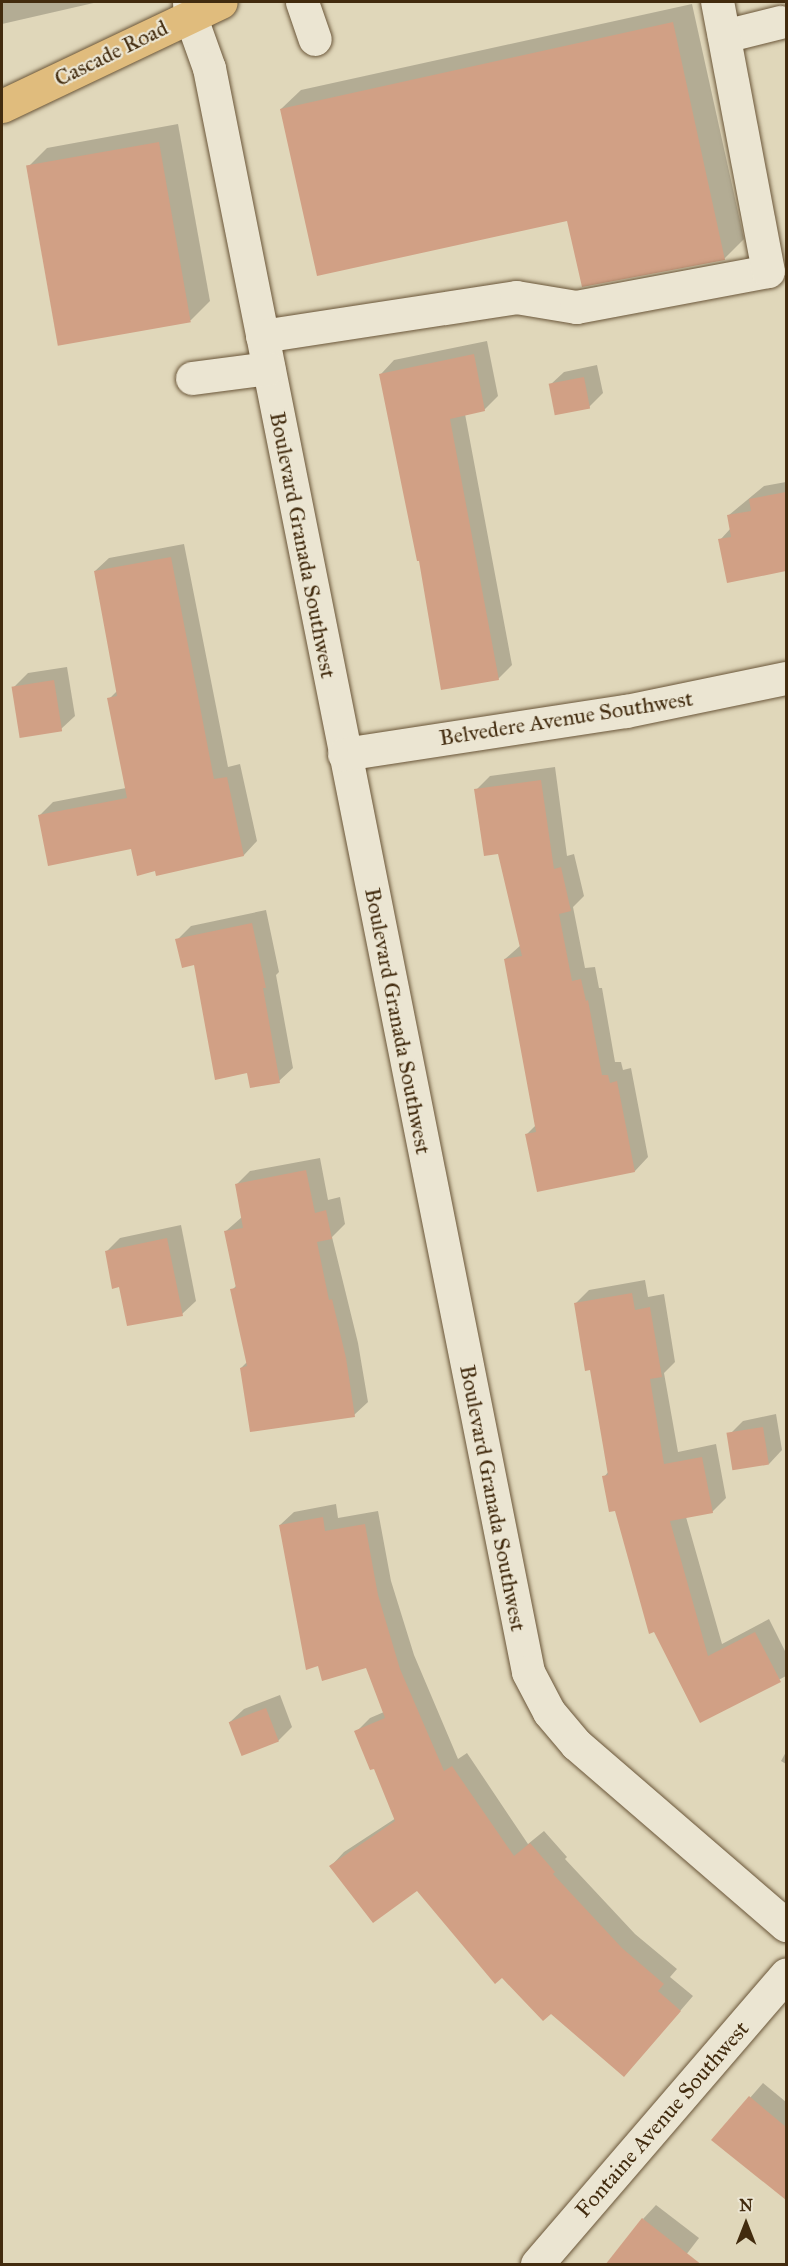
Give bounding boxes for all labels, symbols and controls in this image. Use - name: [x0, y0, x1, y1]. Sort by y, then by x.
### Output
- street label: Cascade Road: [50, 14, 172, 92]
- street label: Boulevard Granada Southwest: [264, 410, 342, 680]
- street label: Belvedere Avenue Southwest: [437, 685, 695, 751]
- street label: Boulevard Granada Southwest: [359, 886, 437, 1156]
- street label: Boulevard Granada Southwest: [454, 1363, 532, 1633]
- street label: Fontaine Avenue Southwest: [570, 2016, 754, 2222]
- north arrow: [716, 2194, 776, 2254]
- text: N: [739, 2196, 753, 2215]

